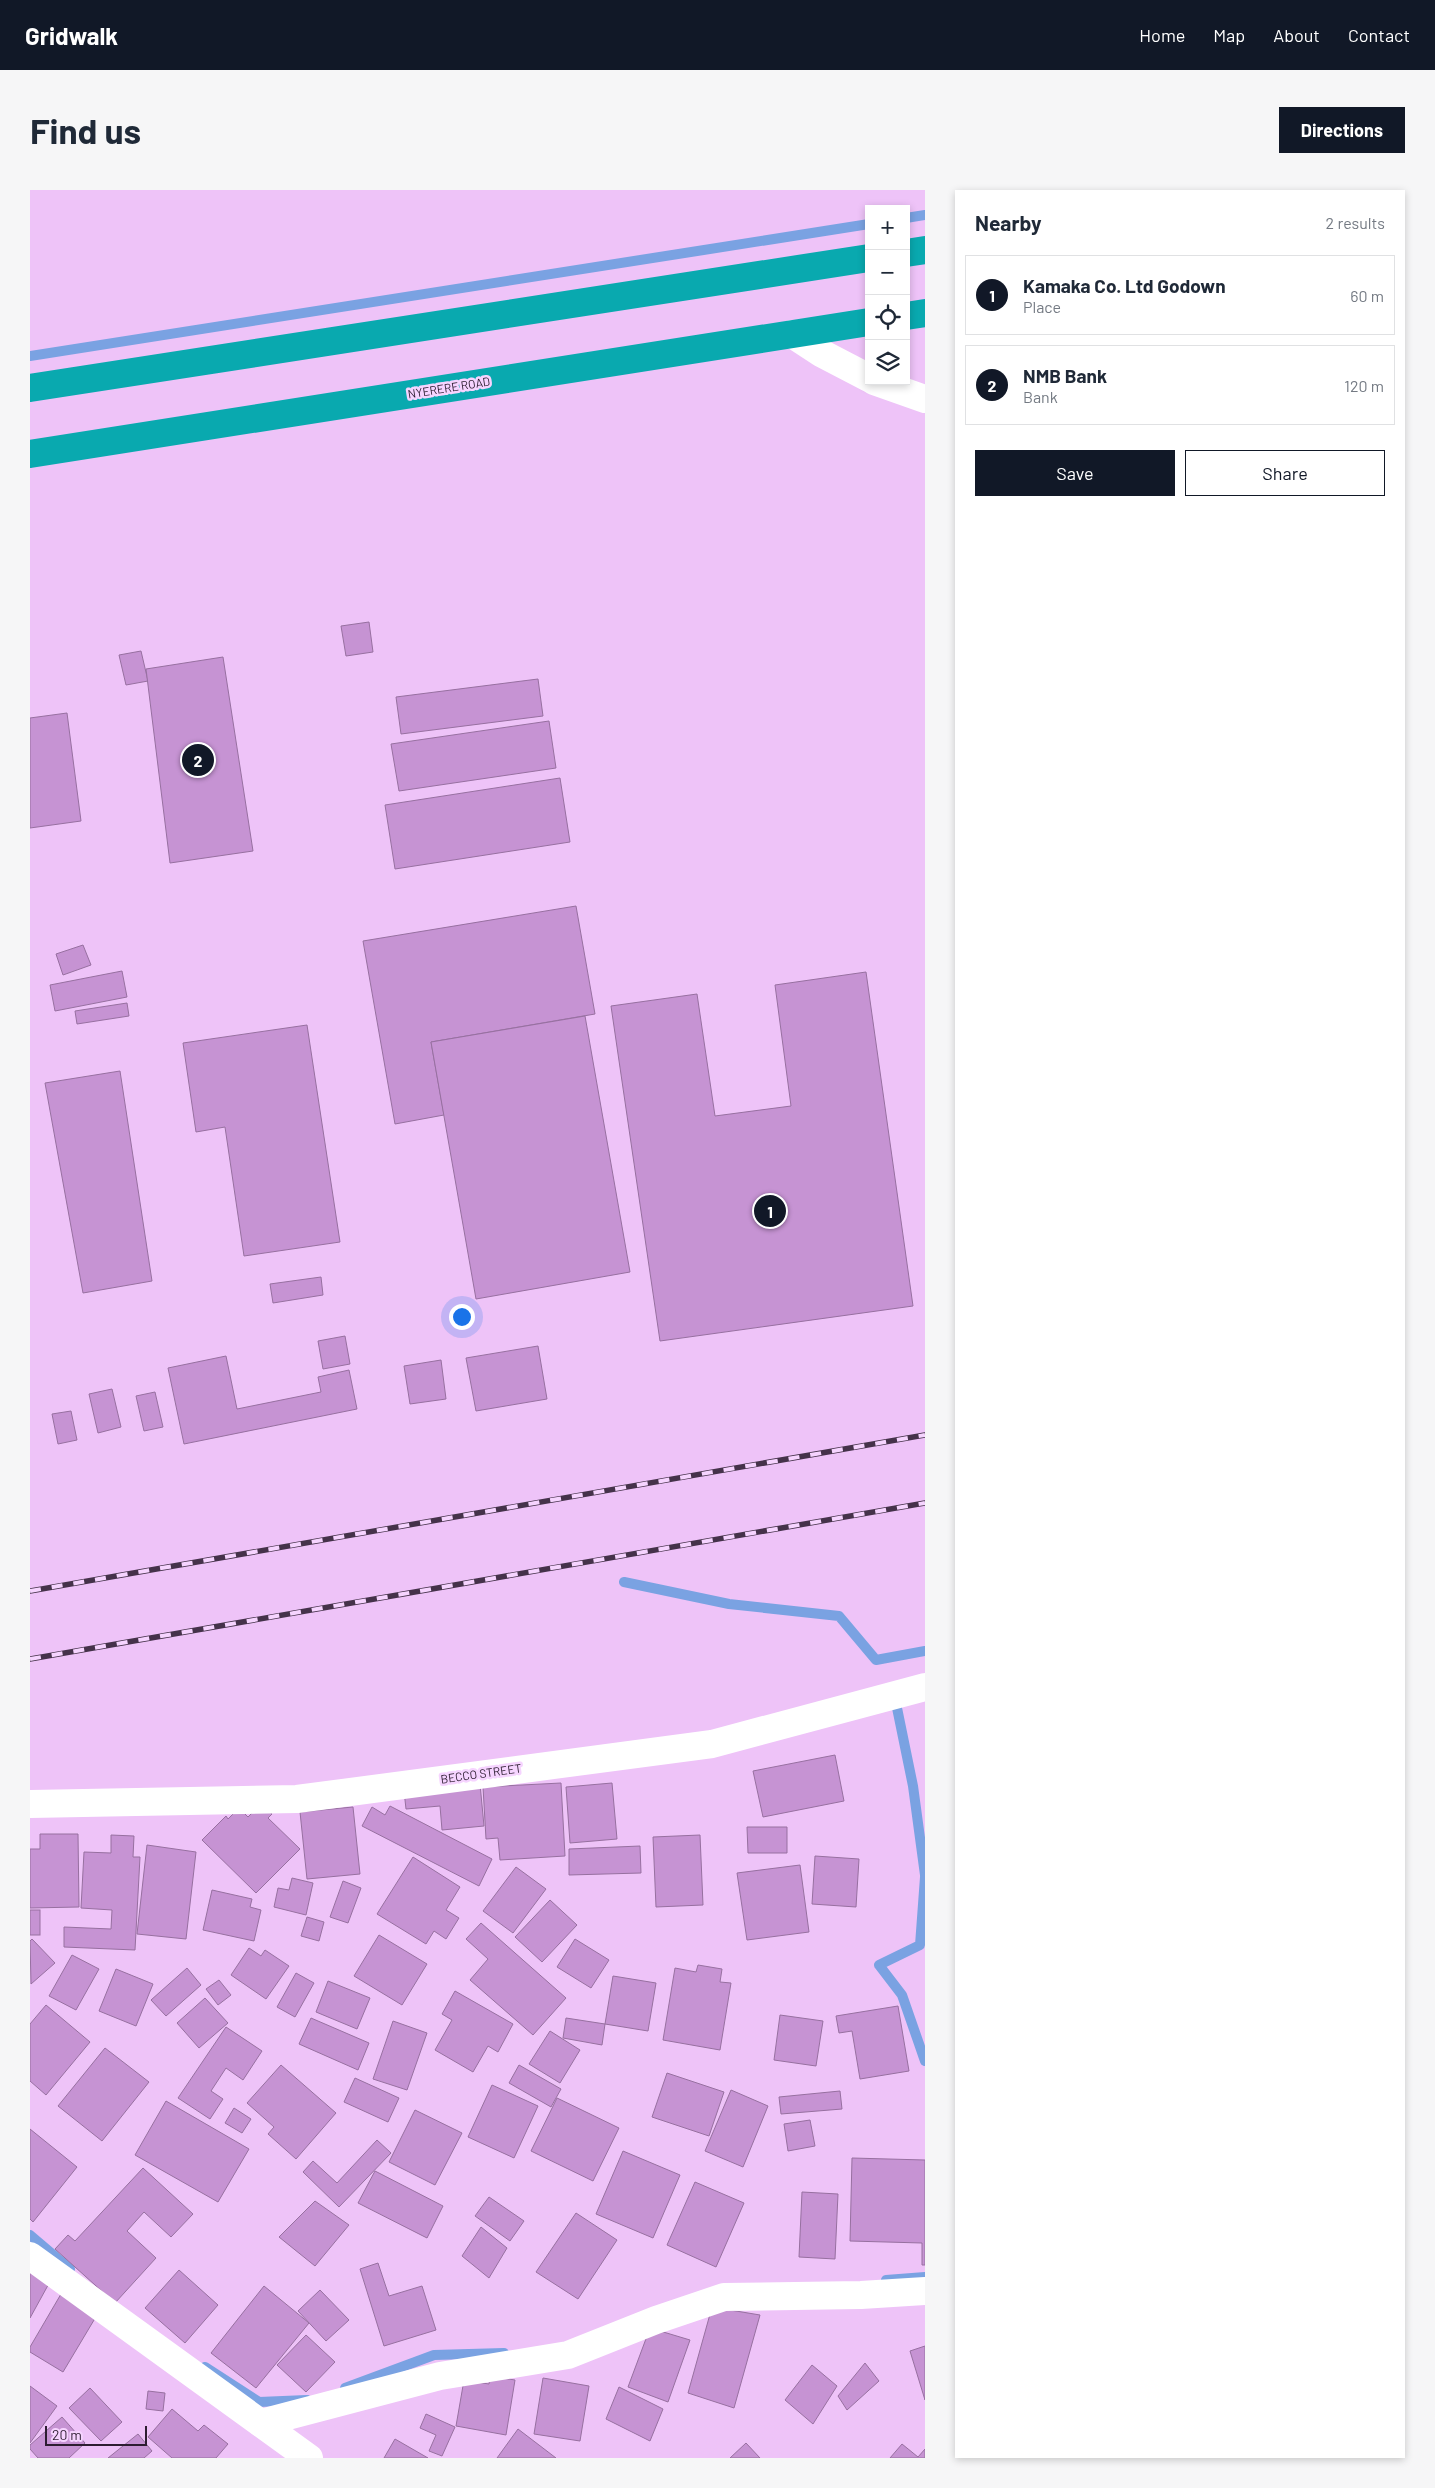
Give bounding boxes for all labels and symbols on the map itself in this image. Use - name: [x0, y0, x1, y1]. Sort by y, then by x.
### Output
- street label: NYERERE ROAD: [407, 374, 491, 400]
- pin: 2: [182, 741, 214, 779]
- pin: 1: [754, 1192, 786, 1230]
- your location: [449, 1304, 475, 1330]
- street label: BECCO STREET: [440, 1760, 522, 1786]
- scale bar: [45, 2423, 148, 2446]

